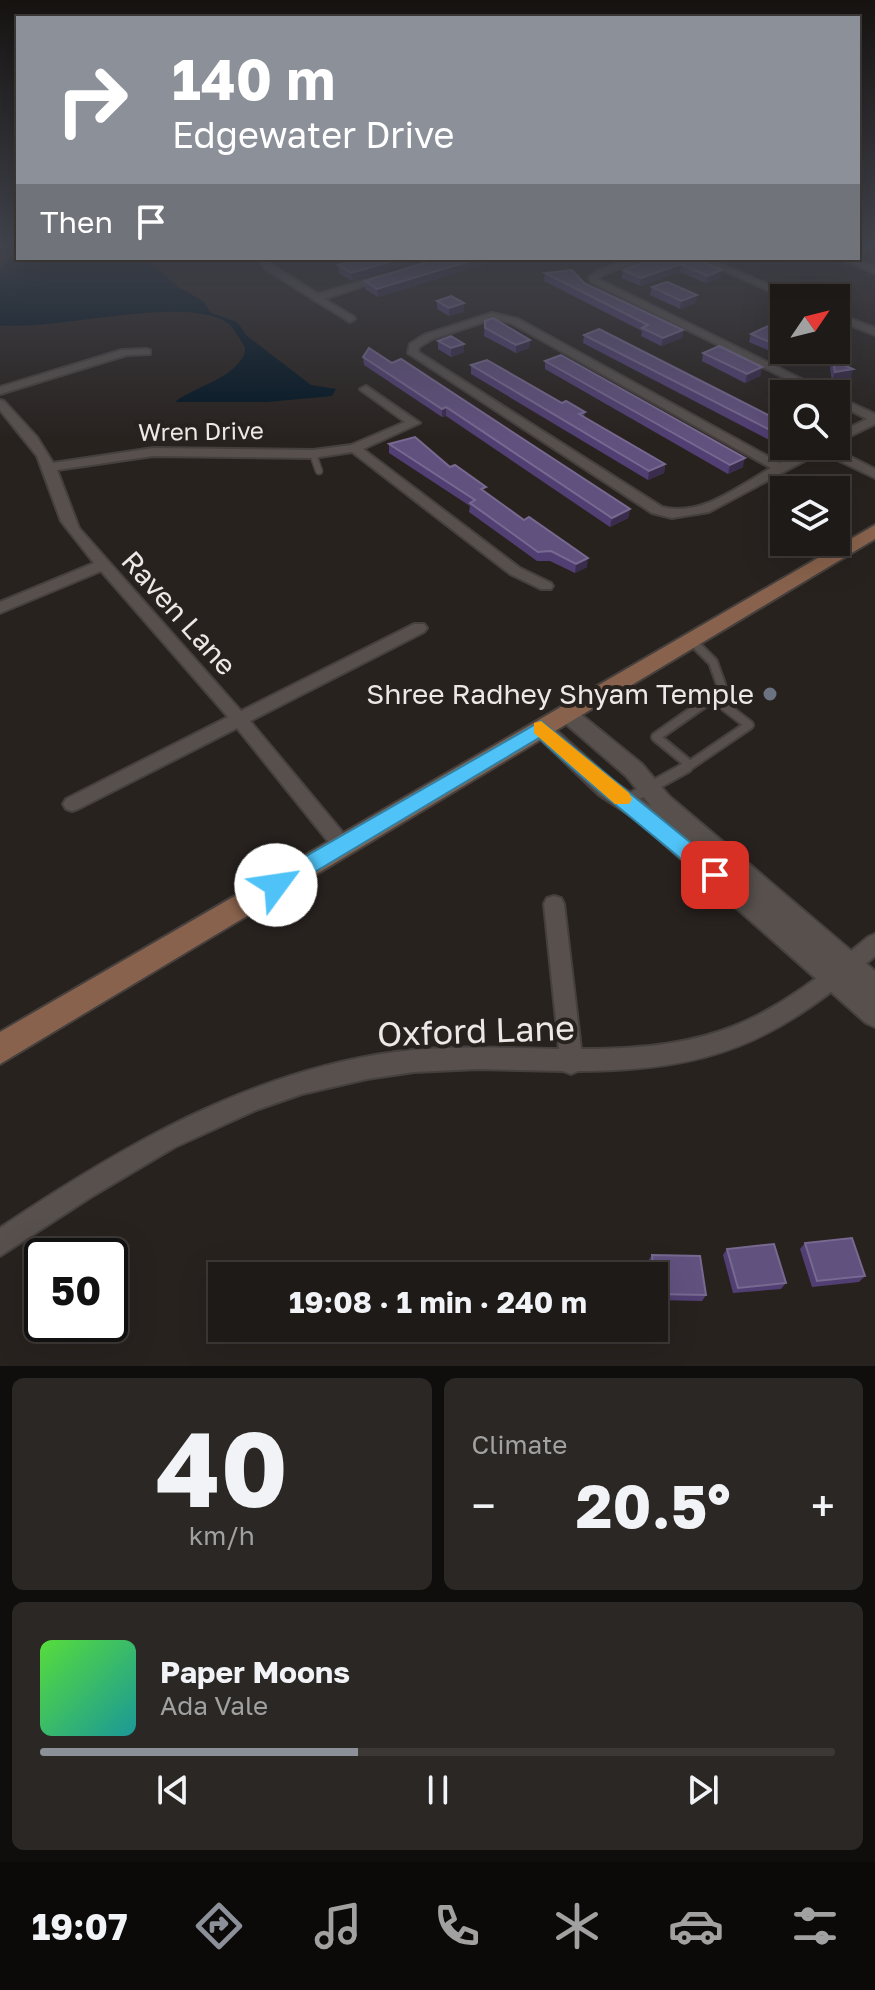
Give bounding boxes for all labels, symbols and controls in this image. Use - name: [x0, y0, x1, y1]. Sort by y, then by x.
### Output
- text: 140 m: [172, 45, 335, 112]
- icon: right: [40, 48, 144, 152]
- text: Edgewater Drive: [172, 113, 454, 156]
- icon: arrive: [129, 200, 173, 244]
- text: Then: [40, 204, 113, 240]
- north arrow: [770, 284, 850, 364]
- map controls: [770, 284, 850, 556]
- button: search: [770, 380, 850, 460]
- street label: Wren Drive: [138, 415, 264, 446]
- button: layers: [770, 476, 850, 556]
- street label: Raven Lane: [115, 544, 244, 681]
- place label: Shree Radhey Shyam Temple: [366, 677, 754, 710]
- marker: Shree Radhey Shyam Temple: [761, 685, 779, 703]
- pin: [681, 841, 749, 909]
- position arrow: [234, 843, 318, 927]
- icon: arrive: [693, 853, 737, 897]
- street label: Oxford Lane: [376, 1007, 576, 1053]
- speed limit sign: 50: [24, 1238, 128, 1342]
- text: 19:08 · 1 min · 240 m: [289, 1284, 587, 1320]
- text: 40: [155, 1405, 288, 1530]
- text: Climate: [472, 1429, 567, 1460]
- text: 20.5°: [576, 1469, 731, 1541]
- text: −: [472, 1479, 496, 1532]
- text: +: [811, 1479, 835, 1532]
- text: km/h: [189, 1520, 255, 1551]
- text: Paper Moons: [160, 1654, 350, 1690]
- text: Ada Vale: [160, 1690, 268, 1721]
- icon: previous: [151, 1768, 195, 1812]
- icon: pause: [416, 1768, 460, 1812]
- icon: next: [681, 1768, 725, 1812]
- icon: directions: [191, 1898, 247, 1954]
- icon: music: [310, 1898, 366, 1954]
- icon: phone: [429, 1898, 485, 1954]
- icon: climate: [549, 1898, 605, 1954]
- icon: car: [668, 1898, 724, 1954]
- icon: filters: [787, 1898, 843, 1954]
- text: 19:07: [32, 1905, 128, 1948]

